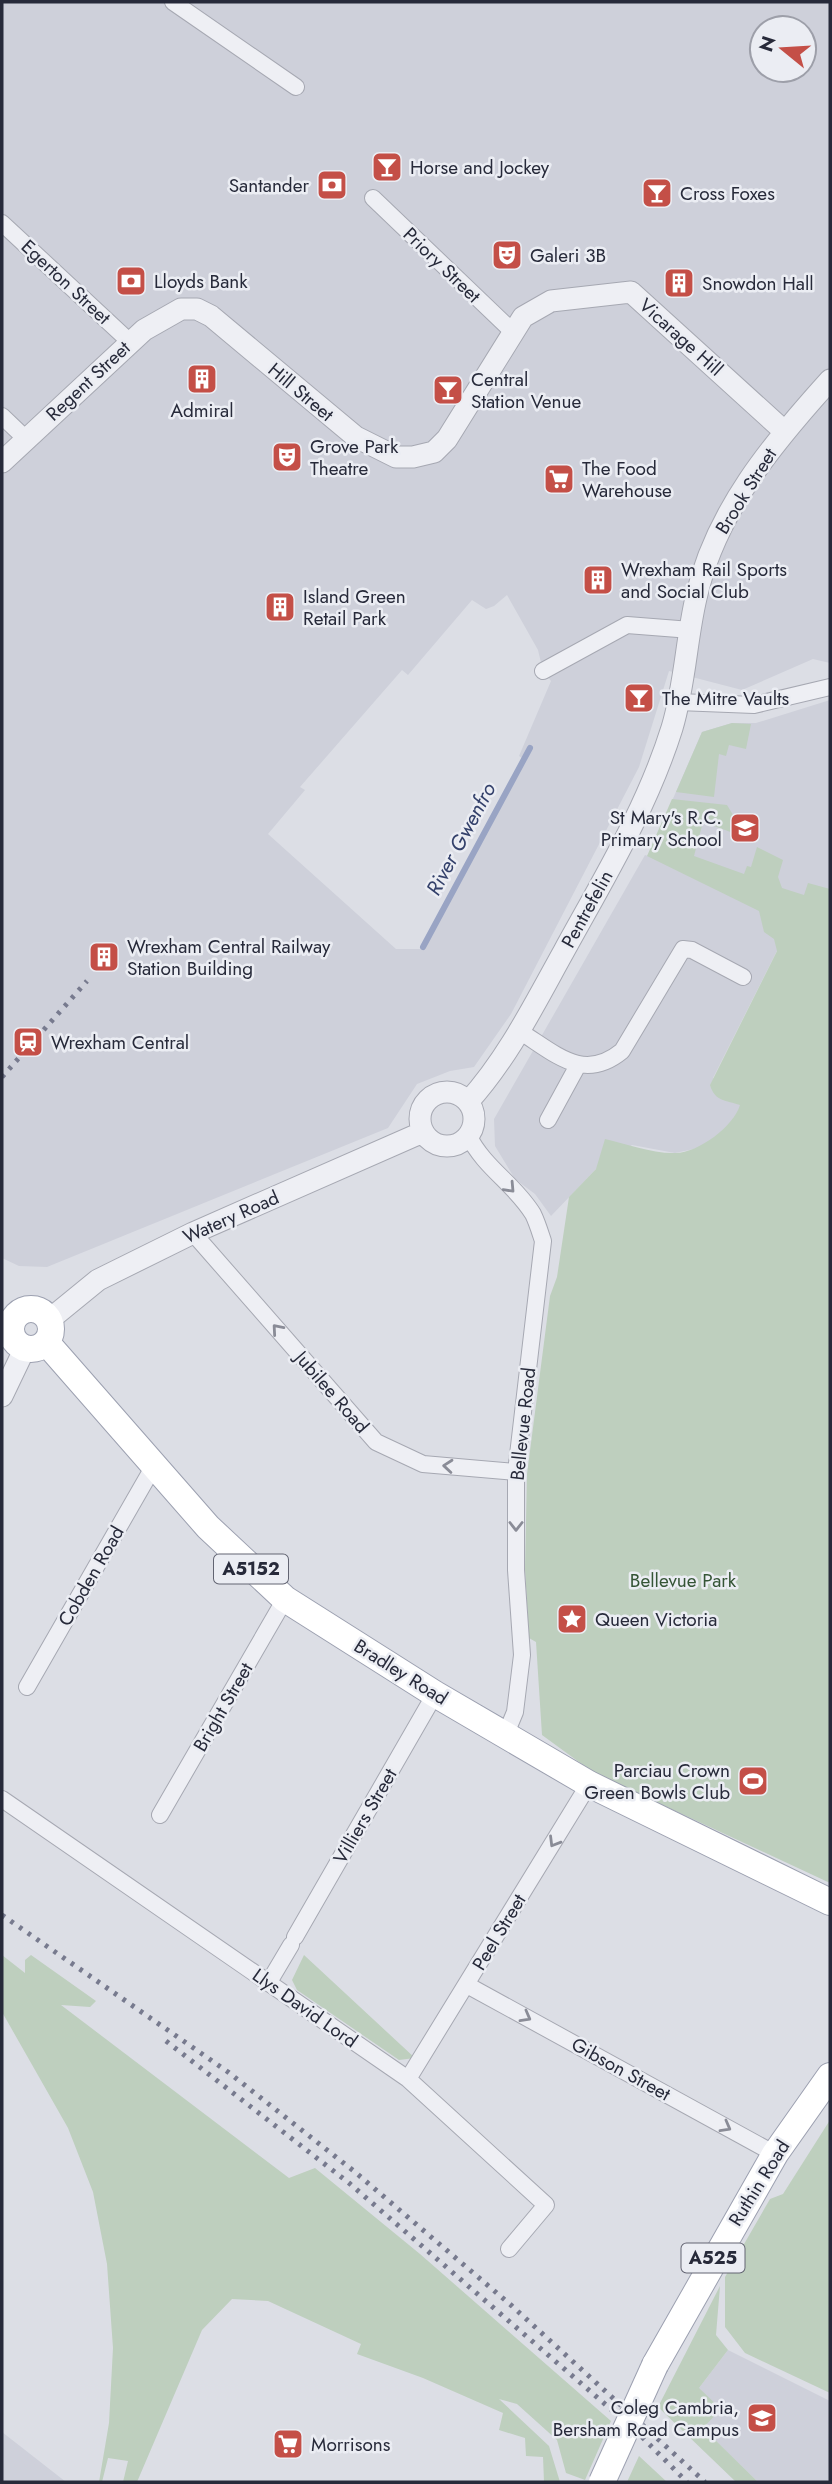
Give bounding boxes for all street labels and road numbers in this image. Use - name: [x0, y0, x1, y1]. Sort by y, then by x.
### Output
- street label: Priory Street: [397, 221, 487, 309]
- street label: Egerton Street: [15, 233, 117, 331]
- street label: Vicarage Hill: [633, 292, 729, 382]
- street label: Regent Street: [40, 334, 137, 427]
- street label: Hill Street: [262, 356, 340, 428]
- street label: Brook Street: [709, 442, 783, 539]
- street label: Pentrefelin: [555, 865, 619, 953]
- street label: Watery Road: [179, 1184, 283, 1250]
- street label: Jubilee Road: [287, 1343, 375, 1439]
- street label: Bellevue Road: [504, 1366, 542, 1482]
- street label: Cobden Road: [51, 1521, 131, 1631]
- road number: A5152: [214, 1554, 288, 1584]
- street label: Bradley Road: [349, 1632, 453, 1712]
- street label: Bright Street: [187, 1657, 260, 1756]
- street label: Villiers Street: [327, 1763, 403, 1869]
- street label: Peel Street: [466, 1888, 533, 1975]
- street label: Llys David Lord: [247, 1962, 363, 2054]
- street label: Gibson Street: [567, 2031, 676, 2108]
- street label: Ruthin Road: [722, 2135, 796, 2231]
- road number: A525: [682, 2244, 744, 2272]

